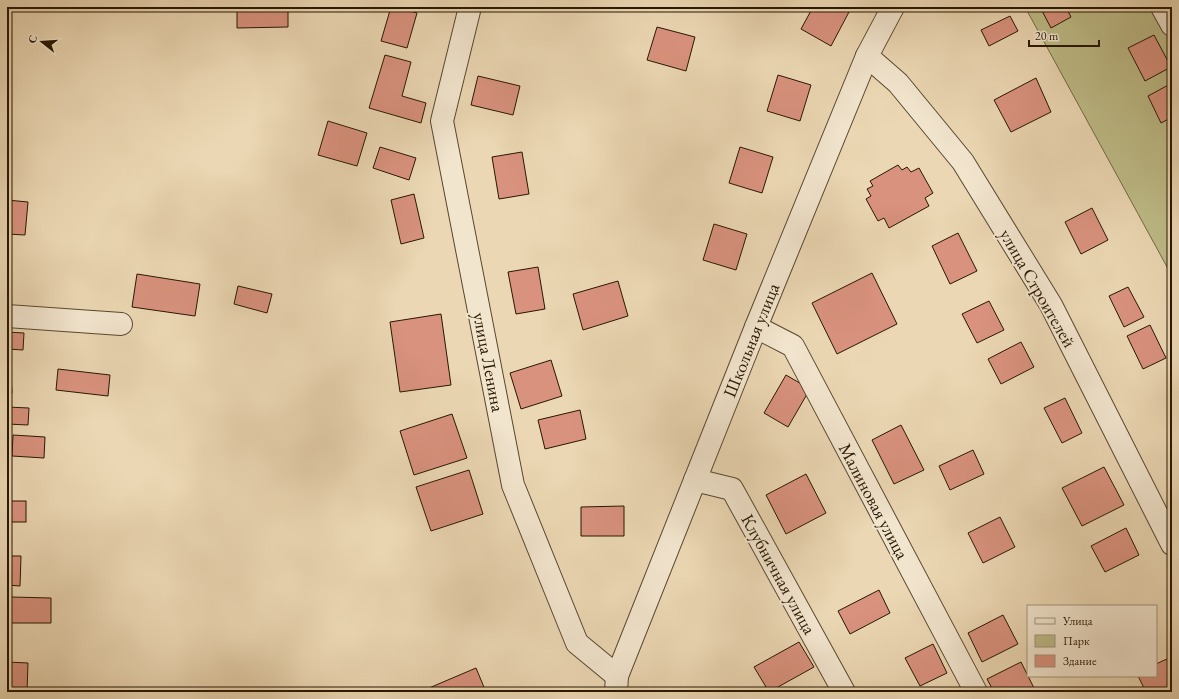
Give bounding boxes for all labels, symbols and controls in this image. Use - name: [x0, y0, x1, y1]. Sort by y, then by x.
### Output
- north arrow: [22, 22, 62, 62]
- scale bar: [1029, 22, 1099, 48]
- text: 20 m: [1035, 28, 1059, 44]
- text: С: [25, 33, 40, 45]
- street label: улица Строителей: [995, 225, 1081, 352]
- street label: Школьная улица: [718, 279, 785, 401]
- street label: улица Ленина: [468, 310, 510, 415]
- street label: Малиновая улица: [834, 439, 915, 564]
- street label: Клубничная улица: [736, 510, 822, 639]
- legend: [1027, 605, 1157, 677]
- text: Улица: [1062, 613, 1093, 629]
- text: Парк: [1063, 633, 1090, 649]
- text: Здание: [1063, 653, 1097, 669]

